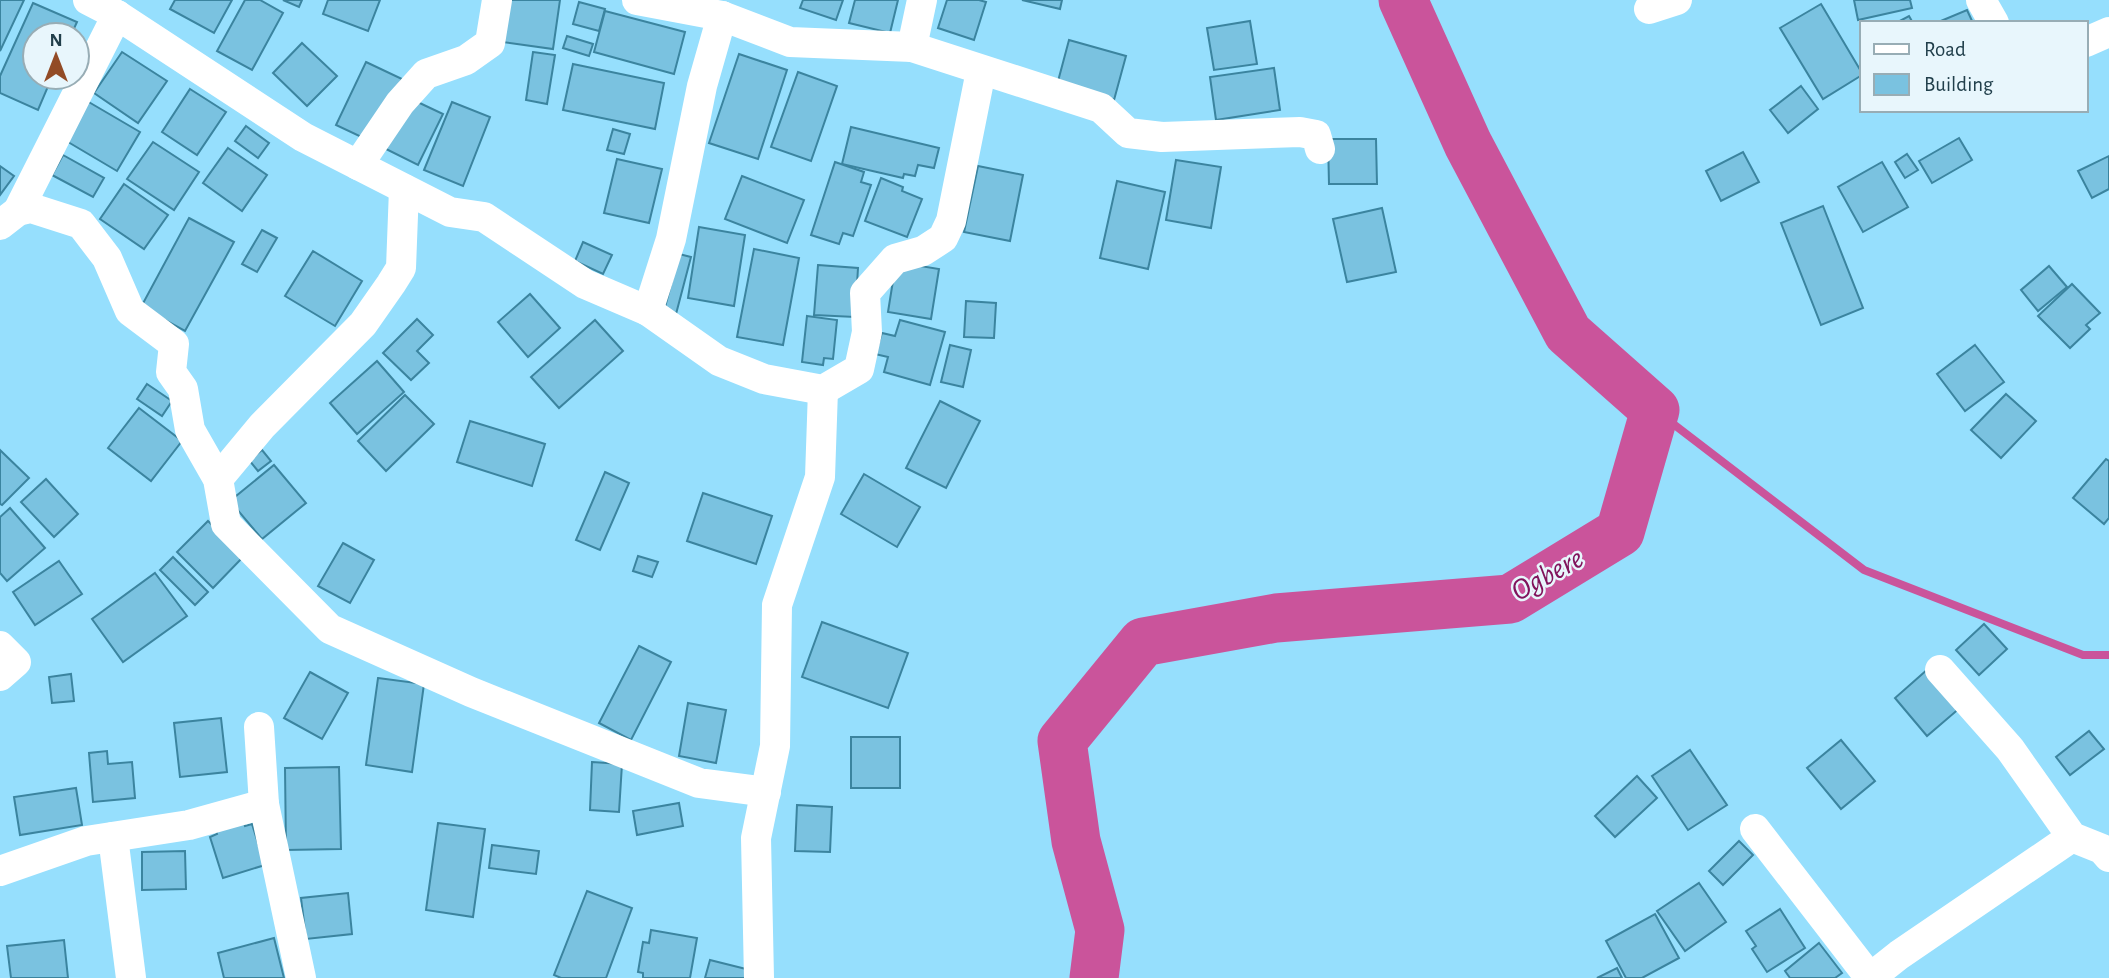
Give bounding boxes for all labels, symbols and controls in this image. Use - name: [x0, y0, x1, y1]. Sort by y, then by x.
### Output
- north arrow: [21, 21, 91, 91]
- legend: [1860, 21, 2088, 112]
- text: N: [49, 31, 63, 50]
- text: Road: [1924, 39, 1966, 60]
- text: Building: [1924, 74, 1994, 95]
- water label: Ogbere: [1506, 543, 1589, 607]

